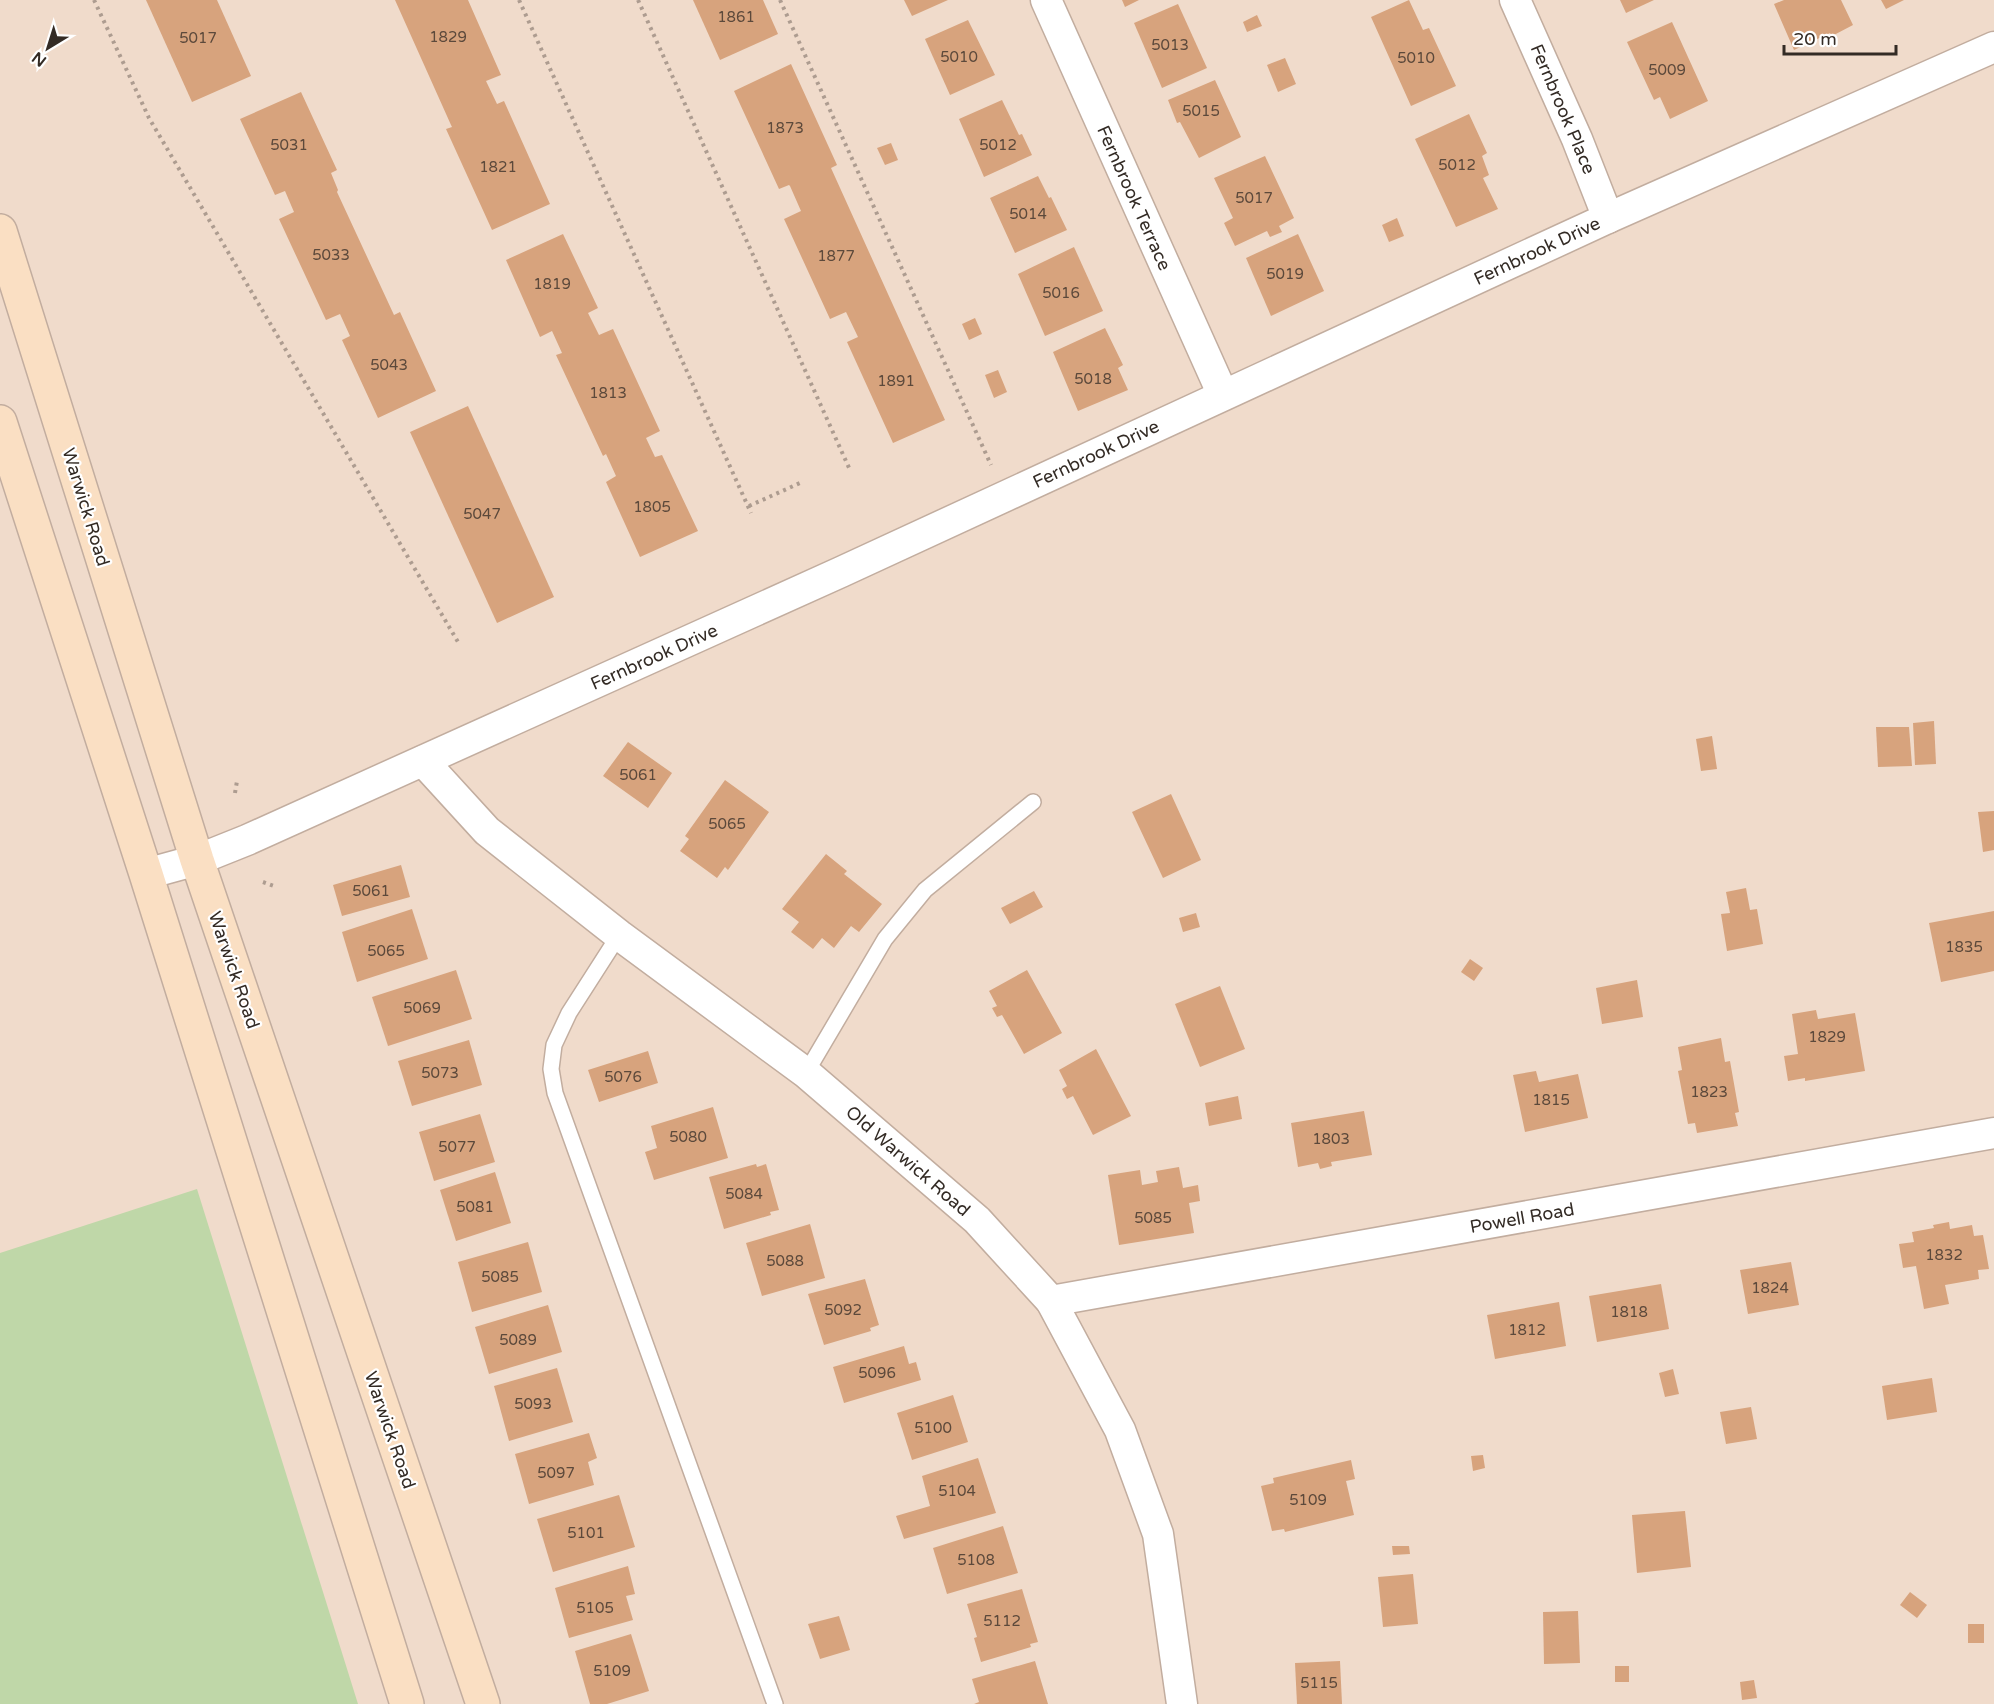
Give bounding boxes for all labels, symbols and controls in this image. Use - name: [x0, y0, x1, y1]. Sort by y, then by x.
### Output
- house number: 1861: [717, 8, 755, 26]
- north arrow: [18, 18, 78, 78]
- scale bar: [1784, 18, 1896, 56]
- house number: 1829: [429, 28, 467, 46]
- text: 20 m: [1793, 28, 1837, 50]
- house number: 5017: [179, 29, 217, 47]
- house number: 5013: [1151, 36, 1189, 54]
- street label: Fernbrook Place: [1526, 41, 1600, 177]
- text: N: [28, 47, 51, 71]
- house number: 5010: [940, 48, 978, 66]
- house number: 5010: [1397, 49, 1435, 67]
- house number: 5009: [1648, 61, 1686, 79]
- house number: 5015: [1182, 102, 1220, 120]
- house number: 1873: [766, 119, 804, 137]
- street label: Fernbrook Terrace: [1092, 122, 1176, 274]
- house number: 5031: [270, 136, 308, 154]
- house number: 5012: [979, 136, 1017, 154]
- house number: 5012: [1438, 156, 1476, 174]
- house number: 1821: [479, 158, 517, 176]
- house number: 5017: [1235, 189, 1273, 207]
- house number: 5014: [1009, 205, 1047, 223]
- street label: Fernbrook Drive: [1470, 212, 1604, 290]
- house number: 5033: [312, 246, 350, 264]
- house number: 1877: [817, 247, 855, 265]
- house number: 5019: [1266, 265, 1304, 283]
- house number: 1819: [533, 275, 571, 293]
- house number: 5016: [1042, 284, 1080, 302]
- house number: 5043: [370, 356, 408, 374]
- house number: 5018: [1074, 370, 1112, 388]
- house number: 1891: [877, 372, 915, 390]
- house number: 1813: [589, 384, 627, 402]
- street label: Fernbrook Drive: [1029, 415, 1163, 493]
- street label: Warwick Road: [58, 445, 114, 569]
- house number: 1805: [633, 498, 671, 516]
- house number: 5047: [463, 505, 501, 523]
- street label: Fernbrook Drive: [587, 619, 721, 695]
- house number: 5061: [619, 766, 657, 784]
- house number: 5065: [708, 815, 746, 833]
- house number: 5061: [352, 882, 390, 900]
- street label: Warwick Road: [204, 908, 264, 1032]
- house number: 1835: [1945, 938, 1983, 956]
- house number: 5065: [367, 942, 405, 960]
- house number: 5069: [403, 999, 441, 1017]
- house number: 1829: [1808, 1028, 1846, 1046]
- house number: 5073: [421, 1064, 459, 1082]
- house number: 5076: [604, 1068, 642, 1086]
- house number: 1823: [1690, 1083, 1728, 1101]
- house number: 1815: [1532, 1091, 1570, 1109]
- street label: Old Warwick Road: [841, 1101, 975, 1221]
- house number: 5080: [669, 1128, 707, 1146]
- house number: 1803: [1312, 1130, 1350, 1148]
- house number: 5077: [438, 1138, 476, 1156]
- house number: 5084: [725, 1185, 763, 1203]
- house number: 5081: [456, 1198, 494, 1216]
- street label: Powell Road: [1468, 1198, 1576, 1238]
- house number: 5085: [1134, 1209, 1172, 1227]
- house number: 1832: [1925, 1246, 1963, 1264]
- house number: 5088: [766, 1252, 804, 1270]
- house number: 5085: [481, 1268, 519, 1286]
- house number: 1824: [1751, 1279, 1789, 1297]
- house number: 5092: [824, 1301, 862, 1319]
- house number: 1818: [1610, 1303, 1648, 1321]
- house number: 1812: [1508, 1321, 1546, 1339]
- house number: 5089: [499, 1331, 537, 1349]
- house number: 5096: [858, 1364, 896, 1382]
- street label: Warwick Road: [360, 1368, 420, 1492]
- house number: 5093: [514, 1395, 552, 1413]
- house number: 5100: [914, 1419, 952, 1437]
- house number: 5097: [537, 1464, 575, 1482]
- house number: 5104: [938, 1482, 976, 1500]
- house number: 5109: [1289, 1491, 1327, 1509]
- house number: 5101: [567, 1524, 605, 1542]
- house number: 5108: [957, 1551, 995, 1569]
- house number: 5105: [576, 1599, 614, 1617]
- house number: 5112: [983, 1612, 1021, 1630]
- house number: 5109: [593, 1662, 631, 1680]
- house number: 5115: [1300, 1674, 1338, 1692]

